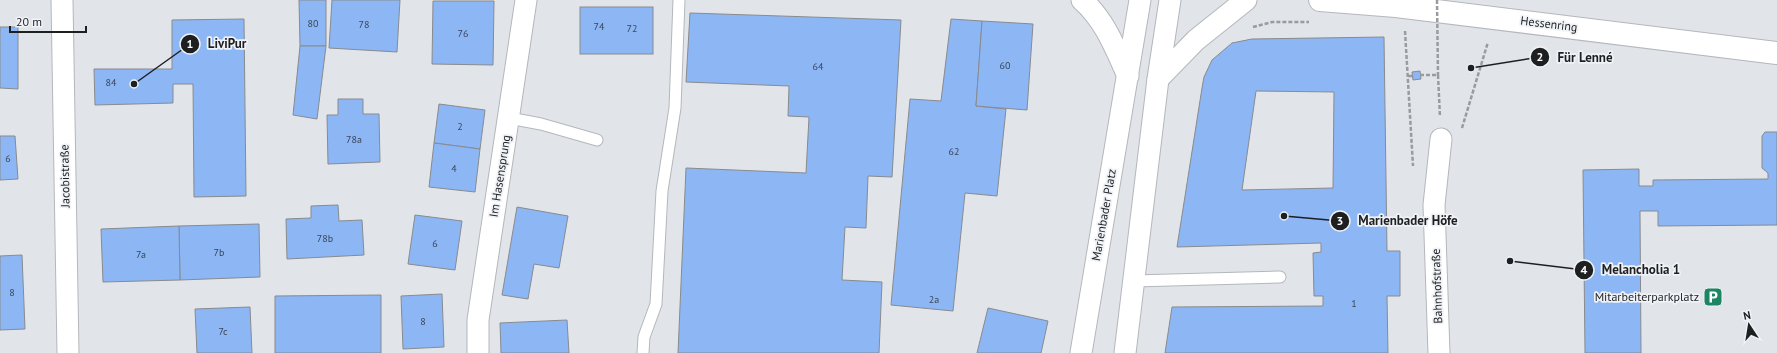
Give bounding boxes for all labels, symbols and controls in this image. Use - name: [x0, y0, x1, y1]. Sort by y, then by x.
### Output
- scale bar: [10, 8, 86, 34]
- street label: Hessenring: [1520, 13, 1578, 34]
- text: 20 m: [16, 14, 42, 29]
- house number: 80: [308, 17, 319, 30]
- house number: 78: [359, 18, 369, 31]
- house number: 74: [594, 20, 605, 33]
- house number: 72: [627, 22, 637, 35]
- house number: 76: [458, 27, 468, 40]
- callout: LiviPur: [180, 31, 254, 56]
- text: LiviPur: [208, 35, 247, 52]
- text: 1: [187, 36, 193, 51]
- callout: Für Lenné: [1530, 45, 1621, 70]
- text: 2: [1537, 49, 1543, 64]
- text: Für Lenné: [1557, 49, 1613, 66]
- house number: 60: [1000, 59, 1011, 72]
- house number: 64: [813, 60, 824, 73]
- house number: 84: [106, 76, 117, 89]
- house number: 2: [457, 120, 463, 133]
- house number: 78a: [346, 133, 362, 146]
- street label: Im Hasensprung: [486, 134, 513, 218]
- street label: Jacobistraße: [56, 144, 73, 209]
- house number: 62: [949, 145, 959, 158]
- house number: 6: [5, 152, 11, 165]
- house number: 4: [451, 162, 457, 175]
- street label: Marienbader Platz: [1088, 168, 1119, 262]
- callout: Marienbader Höfe: [1330, 208, 1466, 233]
- text: Marienbader Höfe: [1358, 212, 1458, 229]
- text: 3: [1337, 213, 1343, 228]
- house number: 78b: [317, 232, 333, 245]
- house number: 6: [432, 237, 438, 250]
- house number: 7b: [214, 246, 224, 259]
- house number: 7a: [136, 248, 146, 261]
- street label: Bahnhofstraße: [1428, 248, 1445, 324]
- callout: Melancholia 1: [1574, 257, 1688, 282]
- text: Melancholia 1: [1602, 261, 1680, 278]
- text: 4: [1581, 262, 1588, 277]
- house number: 8: [9, 286, 15, 299]
- parking icon: Mitarbeiterparkplatz: [1702, 286, 1724, 308]
- place label: Mitarbeiterparkplatz: [1595, 289, 1699, 304]
- house number: 2a: [929, 293, 939, 306]
- house number: 1: [1351, 297, 1357, 310]
- north arrow: [1729, 305, 1769, 345]
- text: N: [1742, 308, 1752, 323]
- house number: 8: [420, 315, 426, 328]
- house number: 7c: [218, 325, 228, 338]

